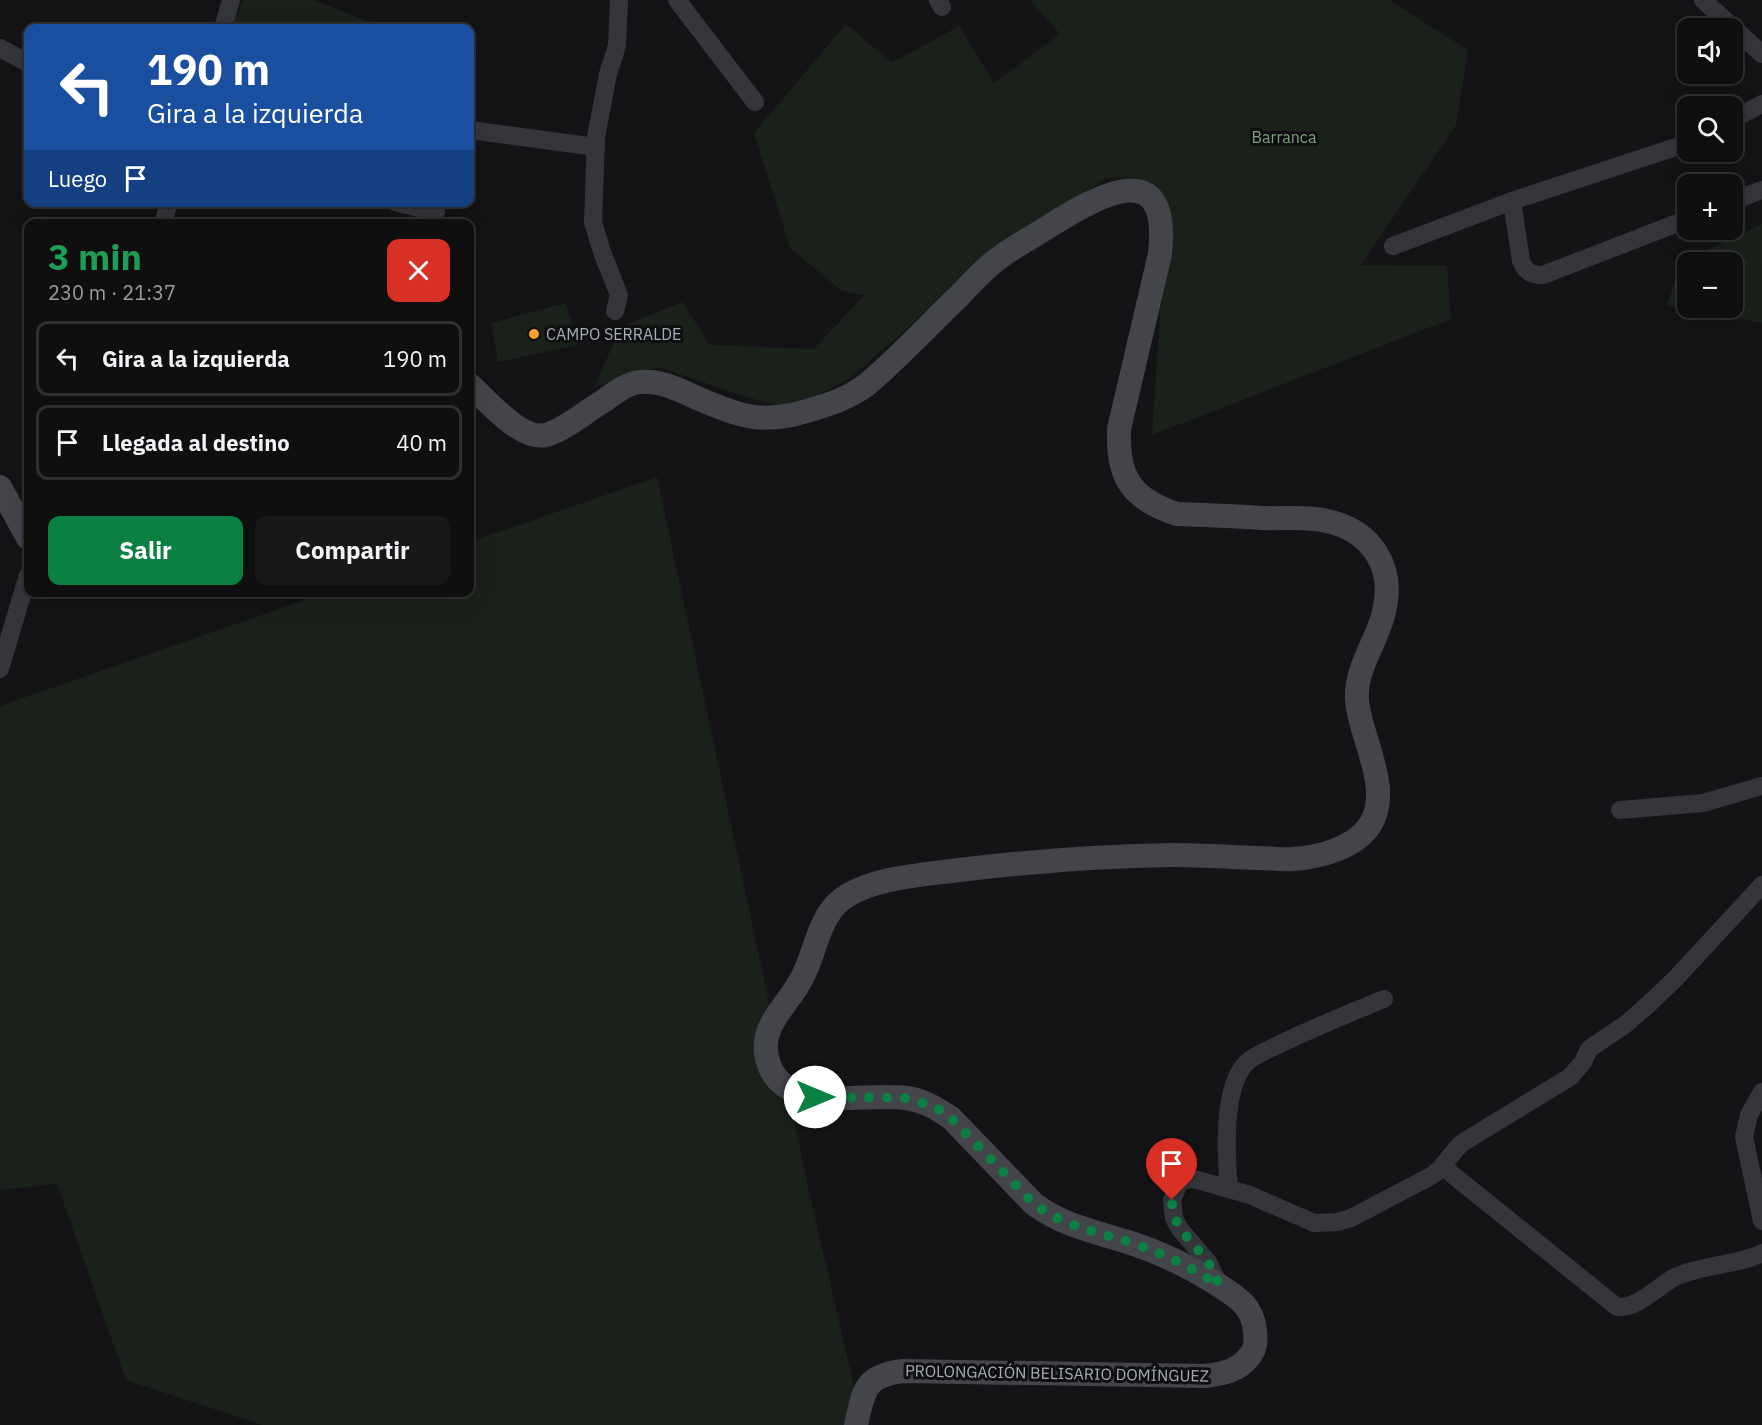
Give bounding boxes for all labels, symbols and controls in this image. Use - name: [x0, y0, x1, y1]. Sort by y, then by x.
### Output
- map controls: [1677, 18, 1743, 318]
- button: sound: [1677, 18, 1743, 84]
- text: 190 m: [147, 42, 270, 97]
- icon: left: [48, 48, 126, 126]
- text: Gira a la izquierda: [147, 95, 363, 130]
- button: search: [1677, 96, 1743, 162]
- park label: Barranca: [1252, 127, 1317, 147]
- icon: arrive: [119, 162, 152, 195]
- text: Luego: [48, 164, 107, 193]
- button: +: [1677, 174, 1743, 240]
- text: 3 min: [48, 233, 142, 280]
- button: close: [387, 239, 450, 302]
- button: −: [1677, 252, 1743, 318]
- text: 230 m · 21:37: [48, 279, 176, 306]
- place label: CAMPO SERRALDE: [546, 324, 681, 344]
- marker: CAMPO SERRALDE: [527, 327, 541, 341]
- icon: left: [51, 342, 84, 375]
- text: Gira a la izquierda: [102, 344, 290, 373]
- text: 190 m: [383, 344, 447, 373]
- icon: arrive: [51, 426, 84, 459]
- text: Llegada al destino: [102, 428, 290, 457]
- text: 40 m: [396, 428, 447, 457]
- button: Salir: [48, 516, 243, 585]
- button: Compartir: [255, 516, 450, 585]
- position arrow: [783, 1065, 847, 1129]
- pin: [1146, 1138, 1197, 1200]
- icon: arrive: [1155, 1147, 1188, 1180]
- street label: PROLONGACIÓN BELISARIO DOMÍNGUEZ: [905, 1359, 1209, 1386]

